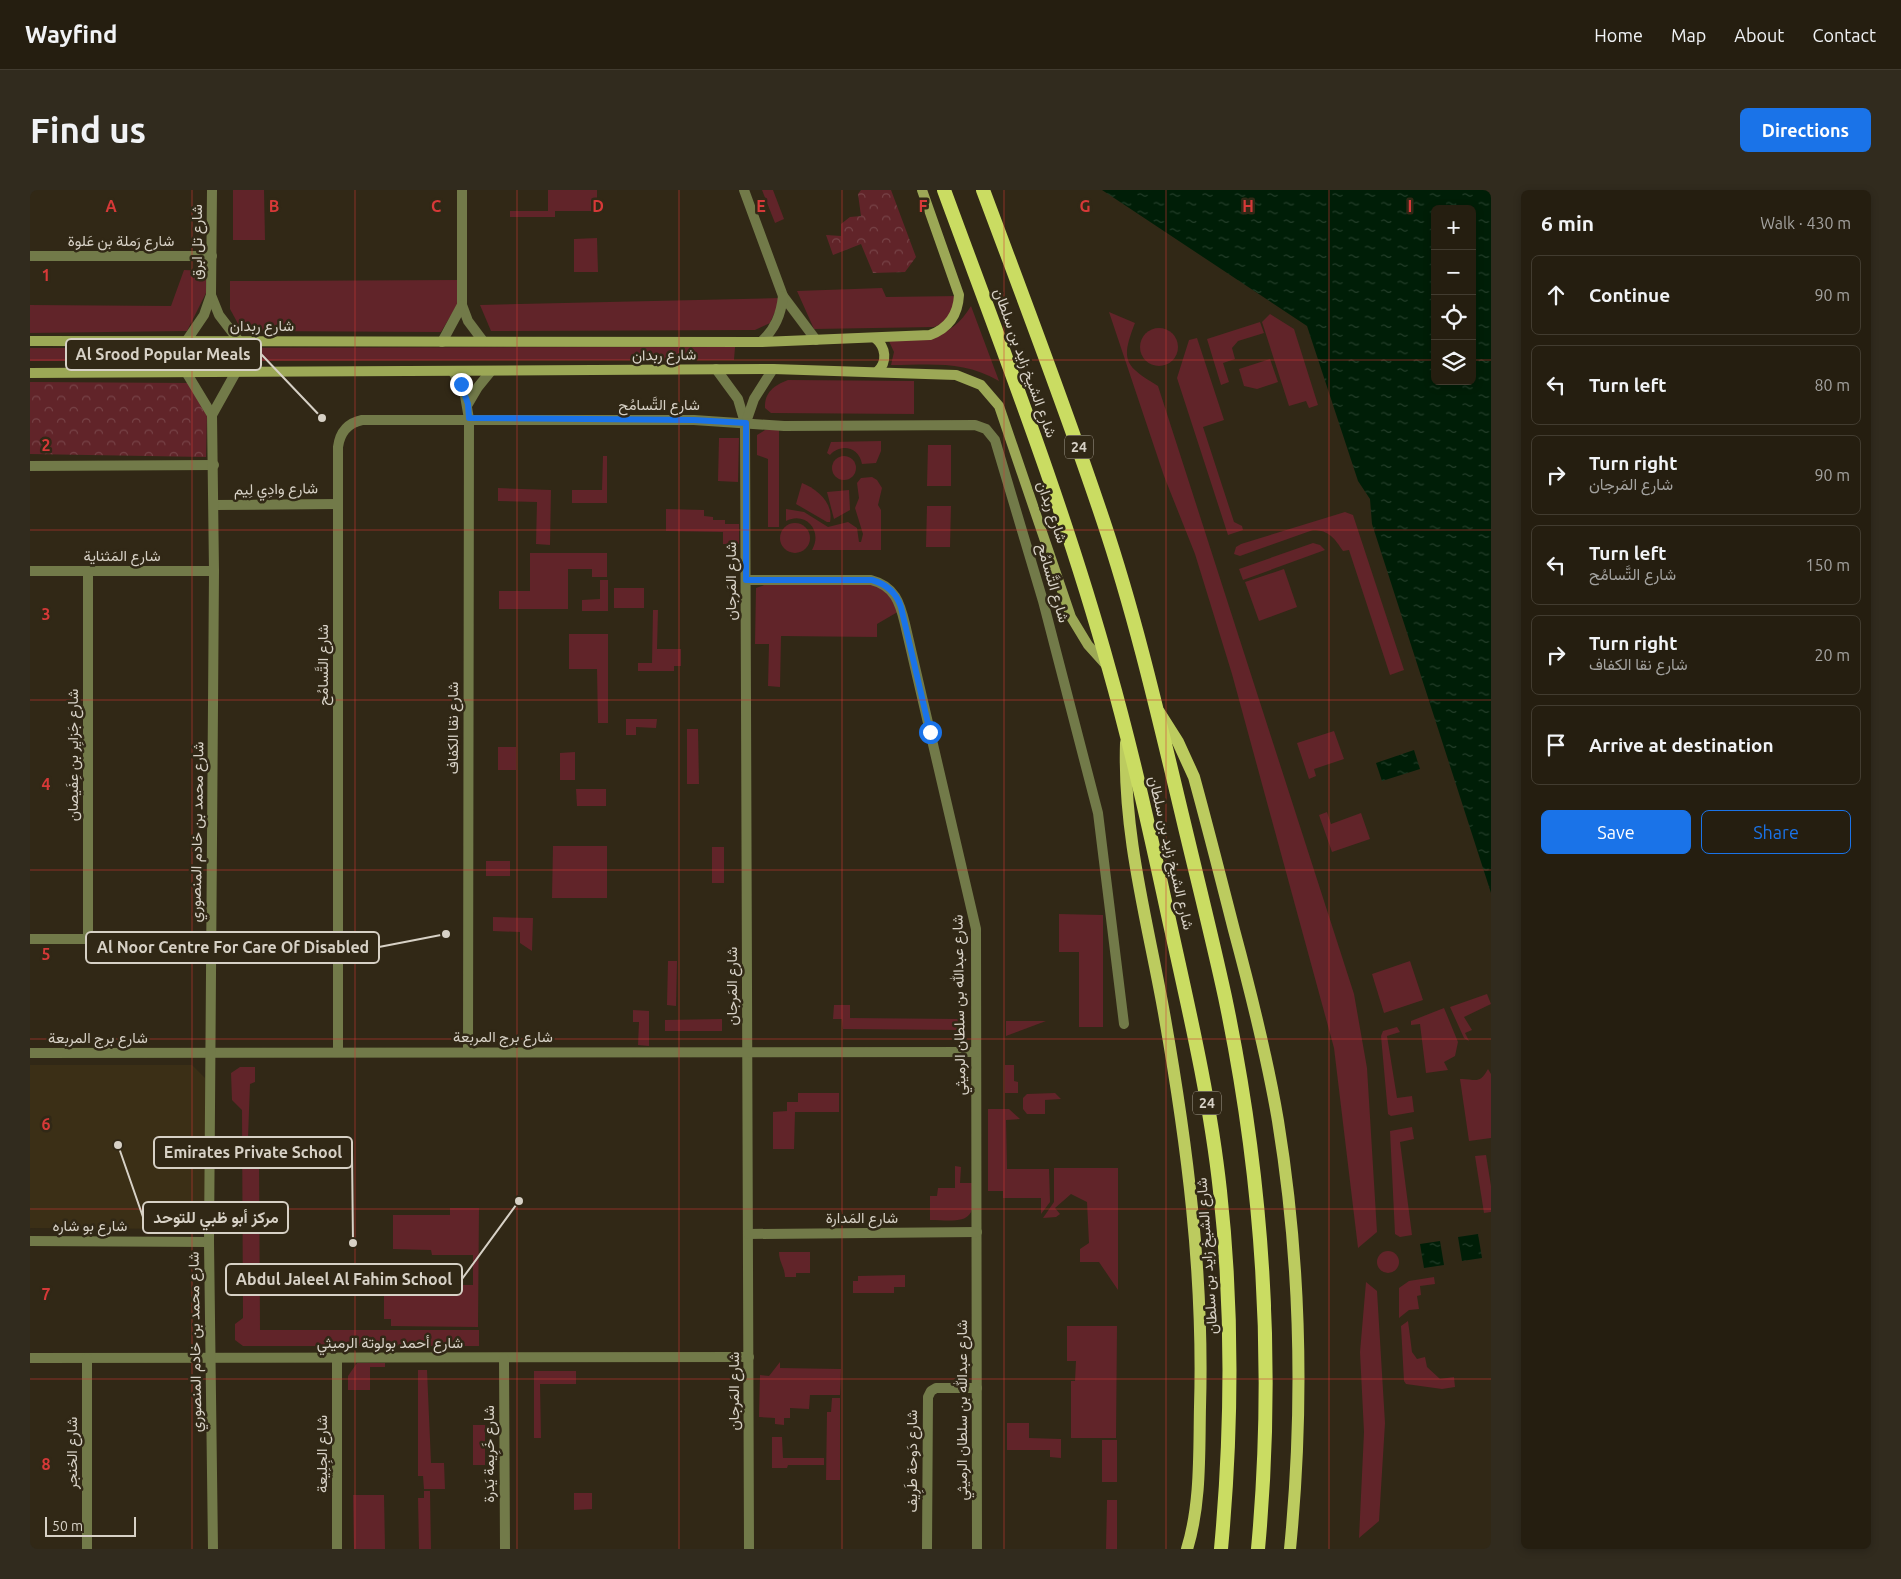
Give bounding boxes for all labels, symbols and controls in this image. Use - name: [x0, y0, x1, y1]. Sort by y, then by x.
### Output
- text: Wayfind: [25, 21, 117, 48]
- text: Home: [1594, 25, 1643, 45]
- text: Map: [1671, 25, 1706, 45]
- text: About: [1734, 25, 1784, 45]
- text: Contact: [1812, 25, 1876, 45]
- button: Directions: [1740, 108, 1871, 152]
- text: Find us: [30, 110, 146, 150]
- text: A: [105, 197, 117, 215]
- text: B: [269, 197, 279, 215]
- text: C: [431, 197, 441, 215]
- text: D: [592, 197, 604, 215]
- text: E: [756, 197, 766, 215]
- text: F: [919, 197, 928, 215]
- text: G: [1079, 197, 1091, 215]
- text: H: [1242, 197, 1254, 215]
- text: I: [1408, 197, 1412, 215]
- street label: شارع تل ابرق: [188, 204, 208, 280]
- map controls: [1431, 205, 1476, 385]
- button: +: [1431, 205, 1476, 250]
- text: 6 min: [1541, 211, 1594, 235]
- text: Walk · 430 m: [1760, 214, 1851, 232]
- street label: شارع رَملة بن عَلوة: [68, 232, 174, 252]
- button: −: [1431, 250, 1476, 295]
- text: 1: [41, 266, 51, 284]
- icon: ahead: [1542, 281, 1570, 309]
- text: Continue: [1589, 284, 1670, 306]
- street label: شارع الشيخ زايد بن سلطان: [988, 286, 1060, 441]
- text: 90 m: [1814, 286, 1850, 304]
- button: locate: [1431, 295, 1476, 340]
- street label: شارع ربدان: [230, 317, 294, 337]
- callout: Al Srood Popular Meals: [66, 339, 261, 370]
- button: layers: [1431, 340, 1476, 385]
- text: Al Srood Popular Meals: [75, 345, 251, 363]
- street label: شارع ربدان: [632, 345, 697, 367]
- icon: left: [1542, 371, 1570, 399]
- route end: [450, 373, 473, 396]
- text: Turn left: [1589, 374, 1667, 396]
- text: 80 m: [1814, 376, 1850, 394]
- street label: شارع التَّسامُح: [618, 396, 700, 416]
- text: 2: [41, 436, 51, 454]
- road number: 24: [1065, 436, 1093, 458]
- text: Turn right: [1589, 452, 1677, 474]
- icon: right: [1542, 461, 1570, 489]
- text: 90 m: [1814, 466, 1850, 484]
- text: شارع المَرجان: [1589, 475, 1673, 493]
- street label: شارع وادِي لِيم: [234, 479, 318, 503]
- street label: شارع ربدان: [1031, 479, 1071, 546]
- street label: شارع المَرجان: [722, 541, 742, 620]
- street label: شارع التَّسامُح: [1031, 541, 1073, 625]
- text: Turn left: [1589, 542, 1667, 564]
- street label: شارع المَثناية: [83, 547, 161, 567]
- icon: left: [1542, 551, 1570, 579]
- text: 150 m: [1805, 556, 1850, 574]
- text: شارع التَّسامُح: [1589, 565, 1676, 583]
- text: 3: [41, 605, 51, 623]
- street label: شارع التَّسامُح: [314, 624, 334, 706]
- text: Turn right: [1589, 632, 1677, 654]
- icon: right: [1542, 641, 1570, 669]
- text: 20 m: [1814, 646, 1850, 664]
- text: شارع نقا الكفاف: [1589, 655, 1688, 673]
- street label: شارع نقا الكفاف: [444, 682, 464, 774]
- street label: شارع جَزايِر بن عِفَيصان: [64, 688, 84, 821]
- route start: [919, 721, 942, 744]
- icon: arrive: [1542, 731, 1570, 759]
- text: Arrive at destination: [1589, 734, 1774, 756]
- street label: شارع محمد بن خادم المنصوري: [186, 741, 212, 923]
- street label: شارع الشيخ زايد بن سلطان: [1143, 774, 1197, 932]
- text: 4: [41, 775, 51, 793]
- button: Save: [1541, 810, 1691, 854]
- button: Share: [1701, 810, 1851, 854]
- street label: شارع عبدالله بن سلطان الرميثي: [948, 914, 974, 1096]
- callout: Al Noor Centre For Care Of Disabled: [86, 932, 379, 963]
- text: Al Noor Centre For Care Of Disabled: [97, 938, 369, 956]
- text: 5: [41, 945, 51, 963]
- street label: شارع المَرجان: [723, 946, 743, 1025]
- street label: شارع برج المربعة: [453, 1028, 553, 1048]
- street label: شارع برج المربعة: [48, 1029, 148, 1049]
- road number: 24: [1193, 1091, 1221, 1114]
- text: 6: [41, 1115, 51, 1133]
- callout: Emirates Private School: [154, 1137, 352, 1168]
- text: Emirates Private School: [164, 1143, 342, 1161]
- street label: شارع الشيخ زايد بن سلطان: [1193, 1177, 1223, 1335]
- callout: مركز أبو ظبي للتوحد: [143, 1202, 288, 1233]
- text: مركز أبو ظبي للتوحد: [153, 1208, 279, 1231]
- street label: شارع المَدارة: [826, 1209, 898, 1229]
- street label: شارع بو شاره: [53, 1217, 128, 1237]
- street label: شارع محمد بن خادم المنصوري: [184, 1251, 210, 1433]
- callout: Abdul Jaleel Al Fahim School: [226, 1264, 462, 1295]
- text: Abdul Jaleel Al Fahim School: [236, 1270, 452, 1288]
- text: 7: [41, 1285, 51, 1303]
- street label: شارع عبدالله بن سلطان الرميثي: [953, 1319, 975, 1500]
- street label: شارع أحمد بولوتة الرميثي: [317, 1334, 463, 1356]
- street label: شارع المَرجان: [725, 1351, 745, 1430]
- street label: شارع خَرِيمة يَدرة: [480, 1405, 501, 1503]
- street label: شارع دَوحة طَرِيف: [903, 1409, 924, 1512]
- street label: شارع الجِلِيعة: [313, 1415, 333, 1493]
- street label: شارع الخنجر: [63, 1416, 83, 1490]
- text: 8: [41, 1455, 51, 1473]
- scale bar: [45, 1514, 136, 1537]
- text: 50 m: [52, 1518, 83, 1534]

